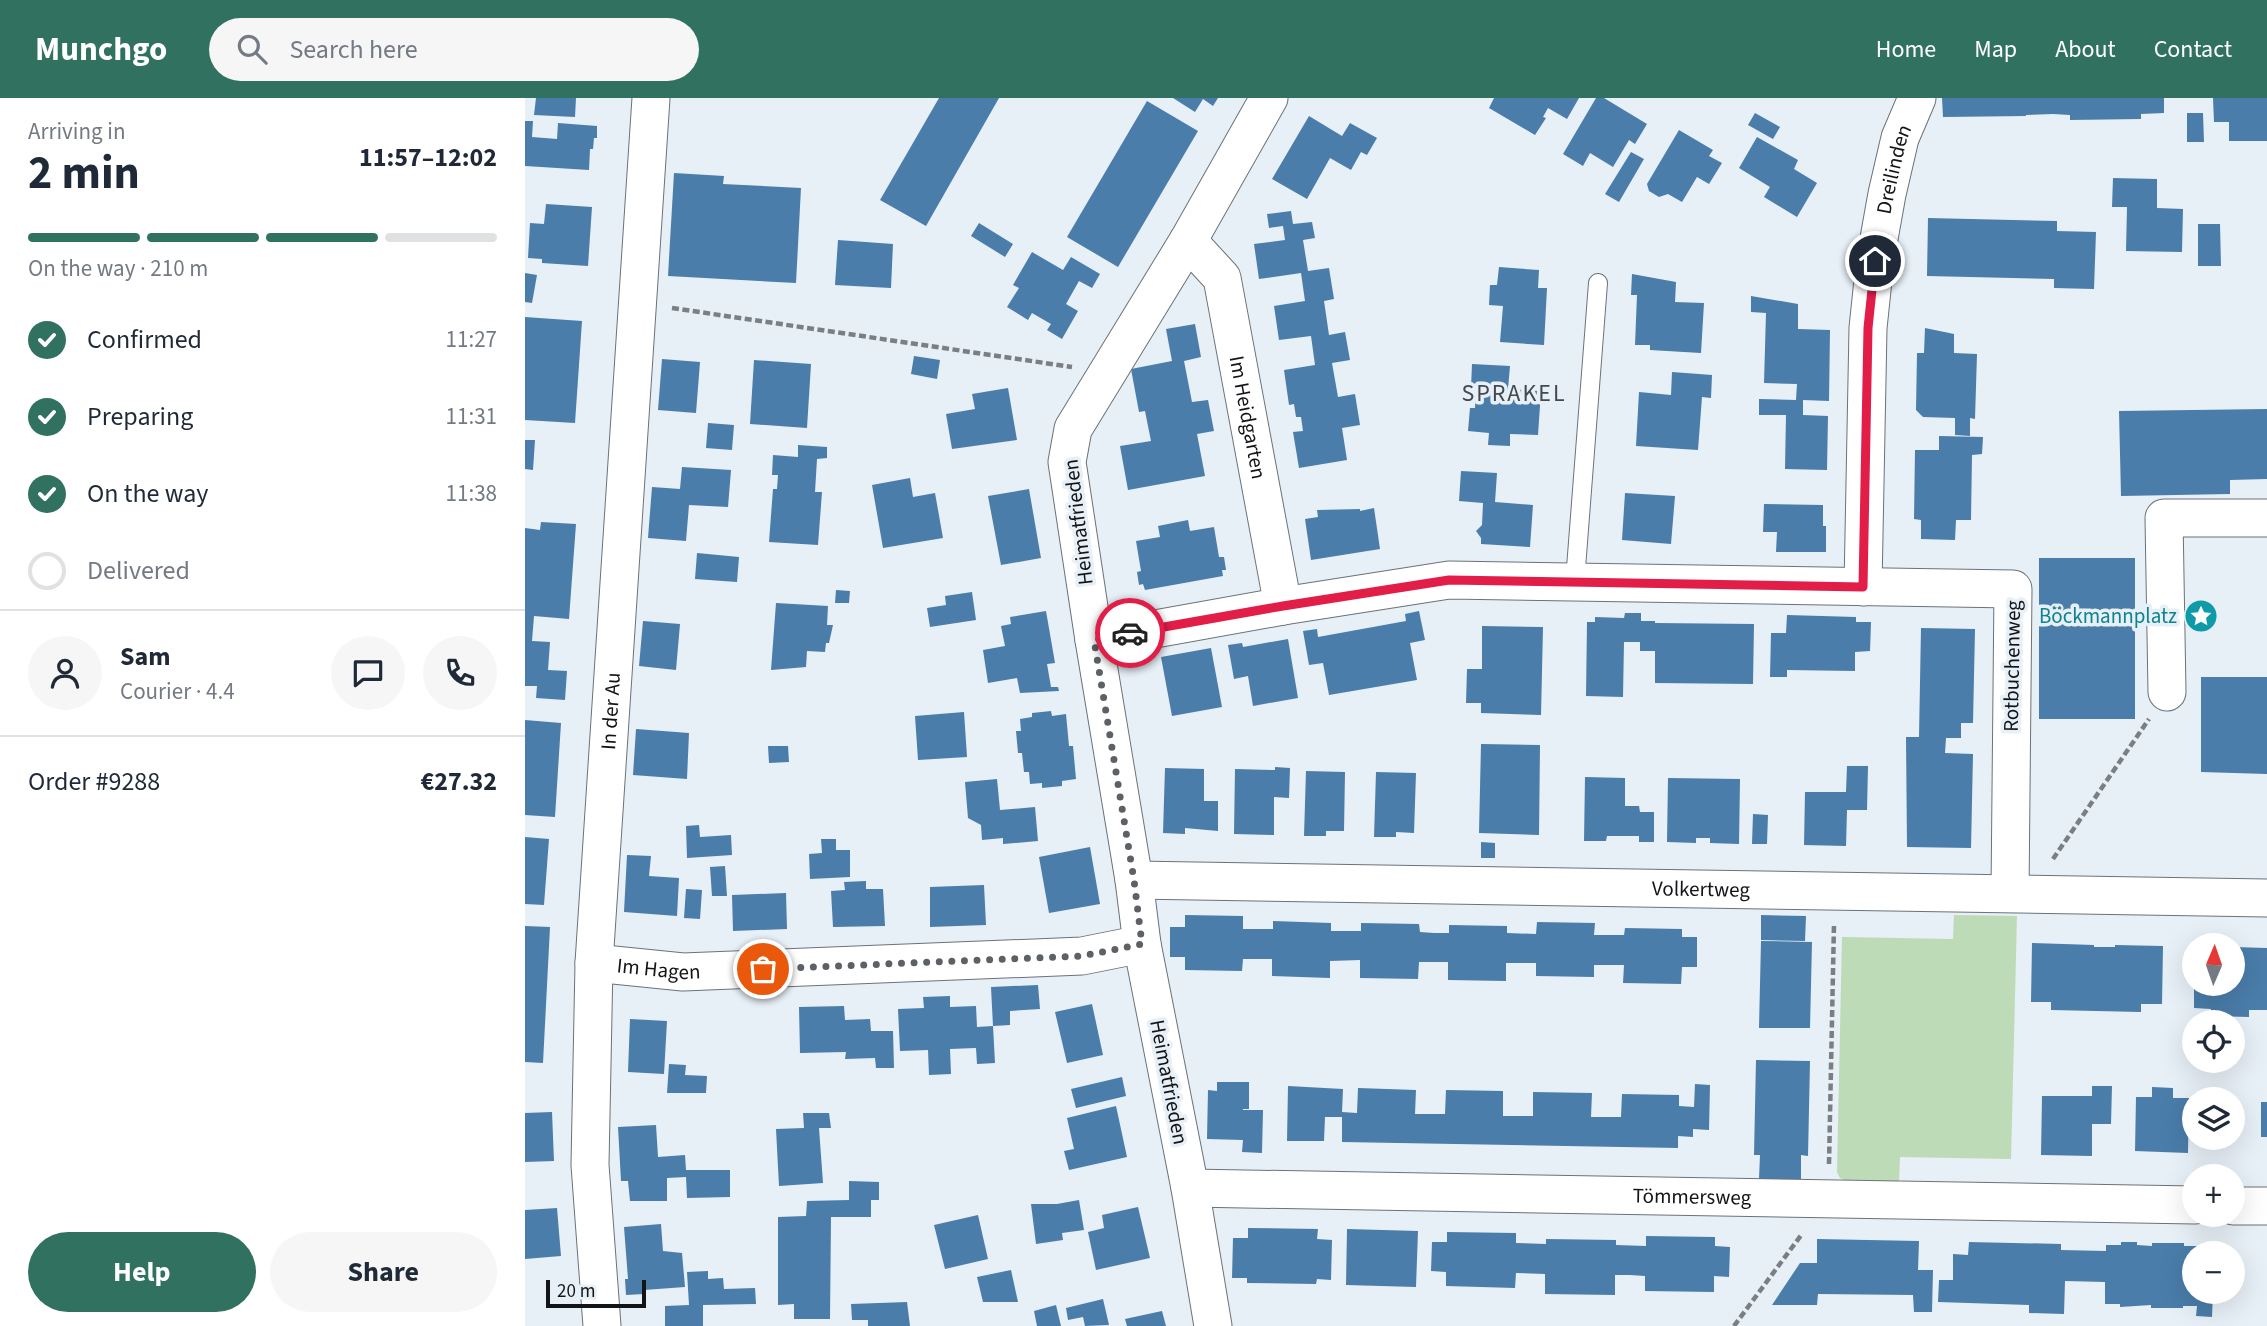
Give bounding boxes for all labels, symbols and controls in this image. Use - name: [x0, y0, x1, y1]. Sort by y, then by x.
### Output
- search box: [209, 18, 699, 81]
- text: Munchgo: [35, 26, 167, 73]
- icon: search: [233, 30, 271, 68]
- text: Search here: [289, 31, 418, 68]
- text: Home: [1876, 32, 1936, 67]
- text: Map: [1974, 32, 2017, 67]
- text: About: [2055, 32, 2116, 67]
- text: Contact: [2154, 32, 2232, 67]
- text: Arriving in: [28, 115, 126, 148]
- street label: Dreilinden: [1869, 120, 1919, 216]
- text: 11:57–12:02: [359, 139, 497, 176]
- text: 2 min: [28, 141, 140, 206]
- pin: [1845, 231, 1905, 291]
- icon: home: [1856, 242, 1894, 280]
- text: On the way · 210 m: [28, 252, 208, 285]
- icon: check: [28, 321, 66, 359]
- text: Confirmed: [87, 321, 202, 358]
- text: 11:27: [446, 323, 497, 356]
- street label: Im Heidgarten: [1222, 353, 1274, 482]
- district label: SPRAKEL: [1461, 376, 1567, 411]
- icon: check: [28, 398, 66, 436]
- text: Preparing: [87, 398, 193, 435]
- text: 11:31: [446, 400, 497, 433]
- street label: Heimatfrieden: [1055, 457, 1101, 587]
- icon: check: [28, 475, 66, 513]
- text: On the way: [87, 475, 208, 512]
- text: 11:38: [446, 477, 497, 510]
- text: Delivered: [87, 552, 190, 589]
- place icon: Böckmannplatz: [2182, 597, 2220, 635]
- courier: [1095, 598, 1165, 668]
- street label: Rotbuchenweg: [1996, 600, 2028, 732]
- place label: Böckmannplatz: [2039, 601, 2177, 631]
- icon: car: [1111, 614, 1149, 652]
- button: person: [28, 636, 102, 710]
- button: chat: [331, 636, 405, 710]
- button: phone: [423, 636, 497, 710]
- text: Sam: [120, 638, 170, 675]
- street label: In der Au: [593, 671, 628, 751]
- text: Courier · 4.4: [120, 675, 235, 708]
- text: Order #9288: [28, 763, 160, 800]
- text: €27.32: [421, 763, 497, 800]
- street label: Volkertweg: [1652, 873, 1751, 905]
- north arrow: [2182, 933, 2245, 996]
- map controls: [2182, 933, 2245, 1304]
- pin: [733, 939, 793, 999]
- street label: Im Hagen: [616, 950, 701, 987]
- icon: bag: [744, 950, 782, 988]
- button: locate: [2182, 1010, 2245, 1073]
- street label: Heimatfrieden: [1142, 1017, 1196, 1147]
- button: layers: [2182, 1087, 2245, 1150]
- button: +: [2182, 1164, 2245, 1227]
- street label: Tömmersweg: [1632, 1180, 1752, 1212]
- button: Help: [28, 1232, 256, 1312]
- button: Share: [270, 1232, 497, 1312]
- button: −: [2182, 1241, 2245, 1304]
- scale bar: [546, 1277, 646, 1309]
- text: 20 m: [557, 1278, 595, 1305]

